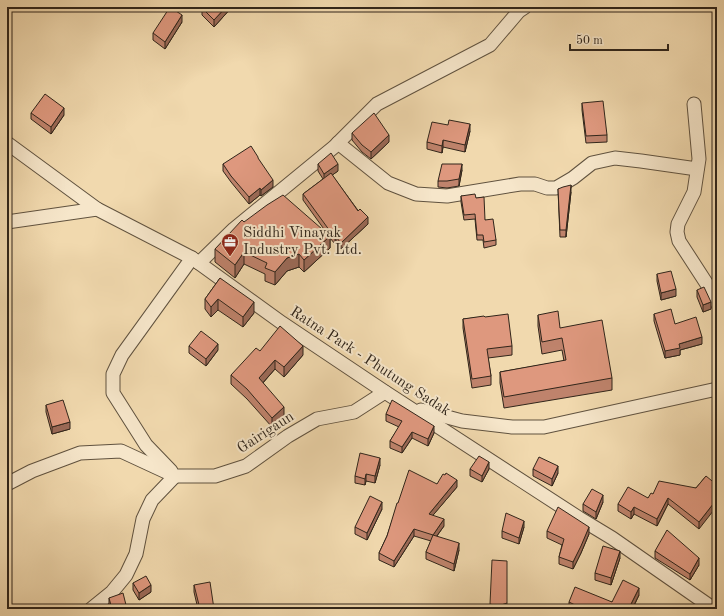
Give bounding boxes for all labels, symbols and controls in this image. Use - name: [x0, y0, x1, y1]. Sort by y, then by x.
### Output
- scale bar: [570, 26, 668, 52]
- text: 50 m: [576, 34, 603, 47]
- place label: Siddhi Vinayak Industry Pvt. Ltd.: [243, 226, 362, 258]
- office icon: Siddhi Vinayak Industry Pvt. Ltd.: [220, 232, 240, 257]
- street label: Ratna Park - Phutung Sadak: [287, 305, 453, 420]
- street label: Gairigaun: [235, 409, 297, 457]

